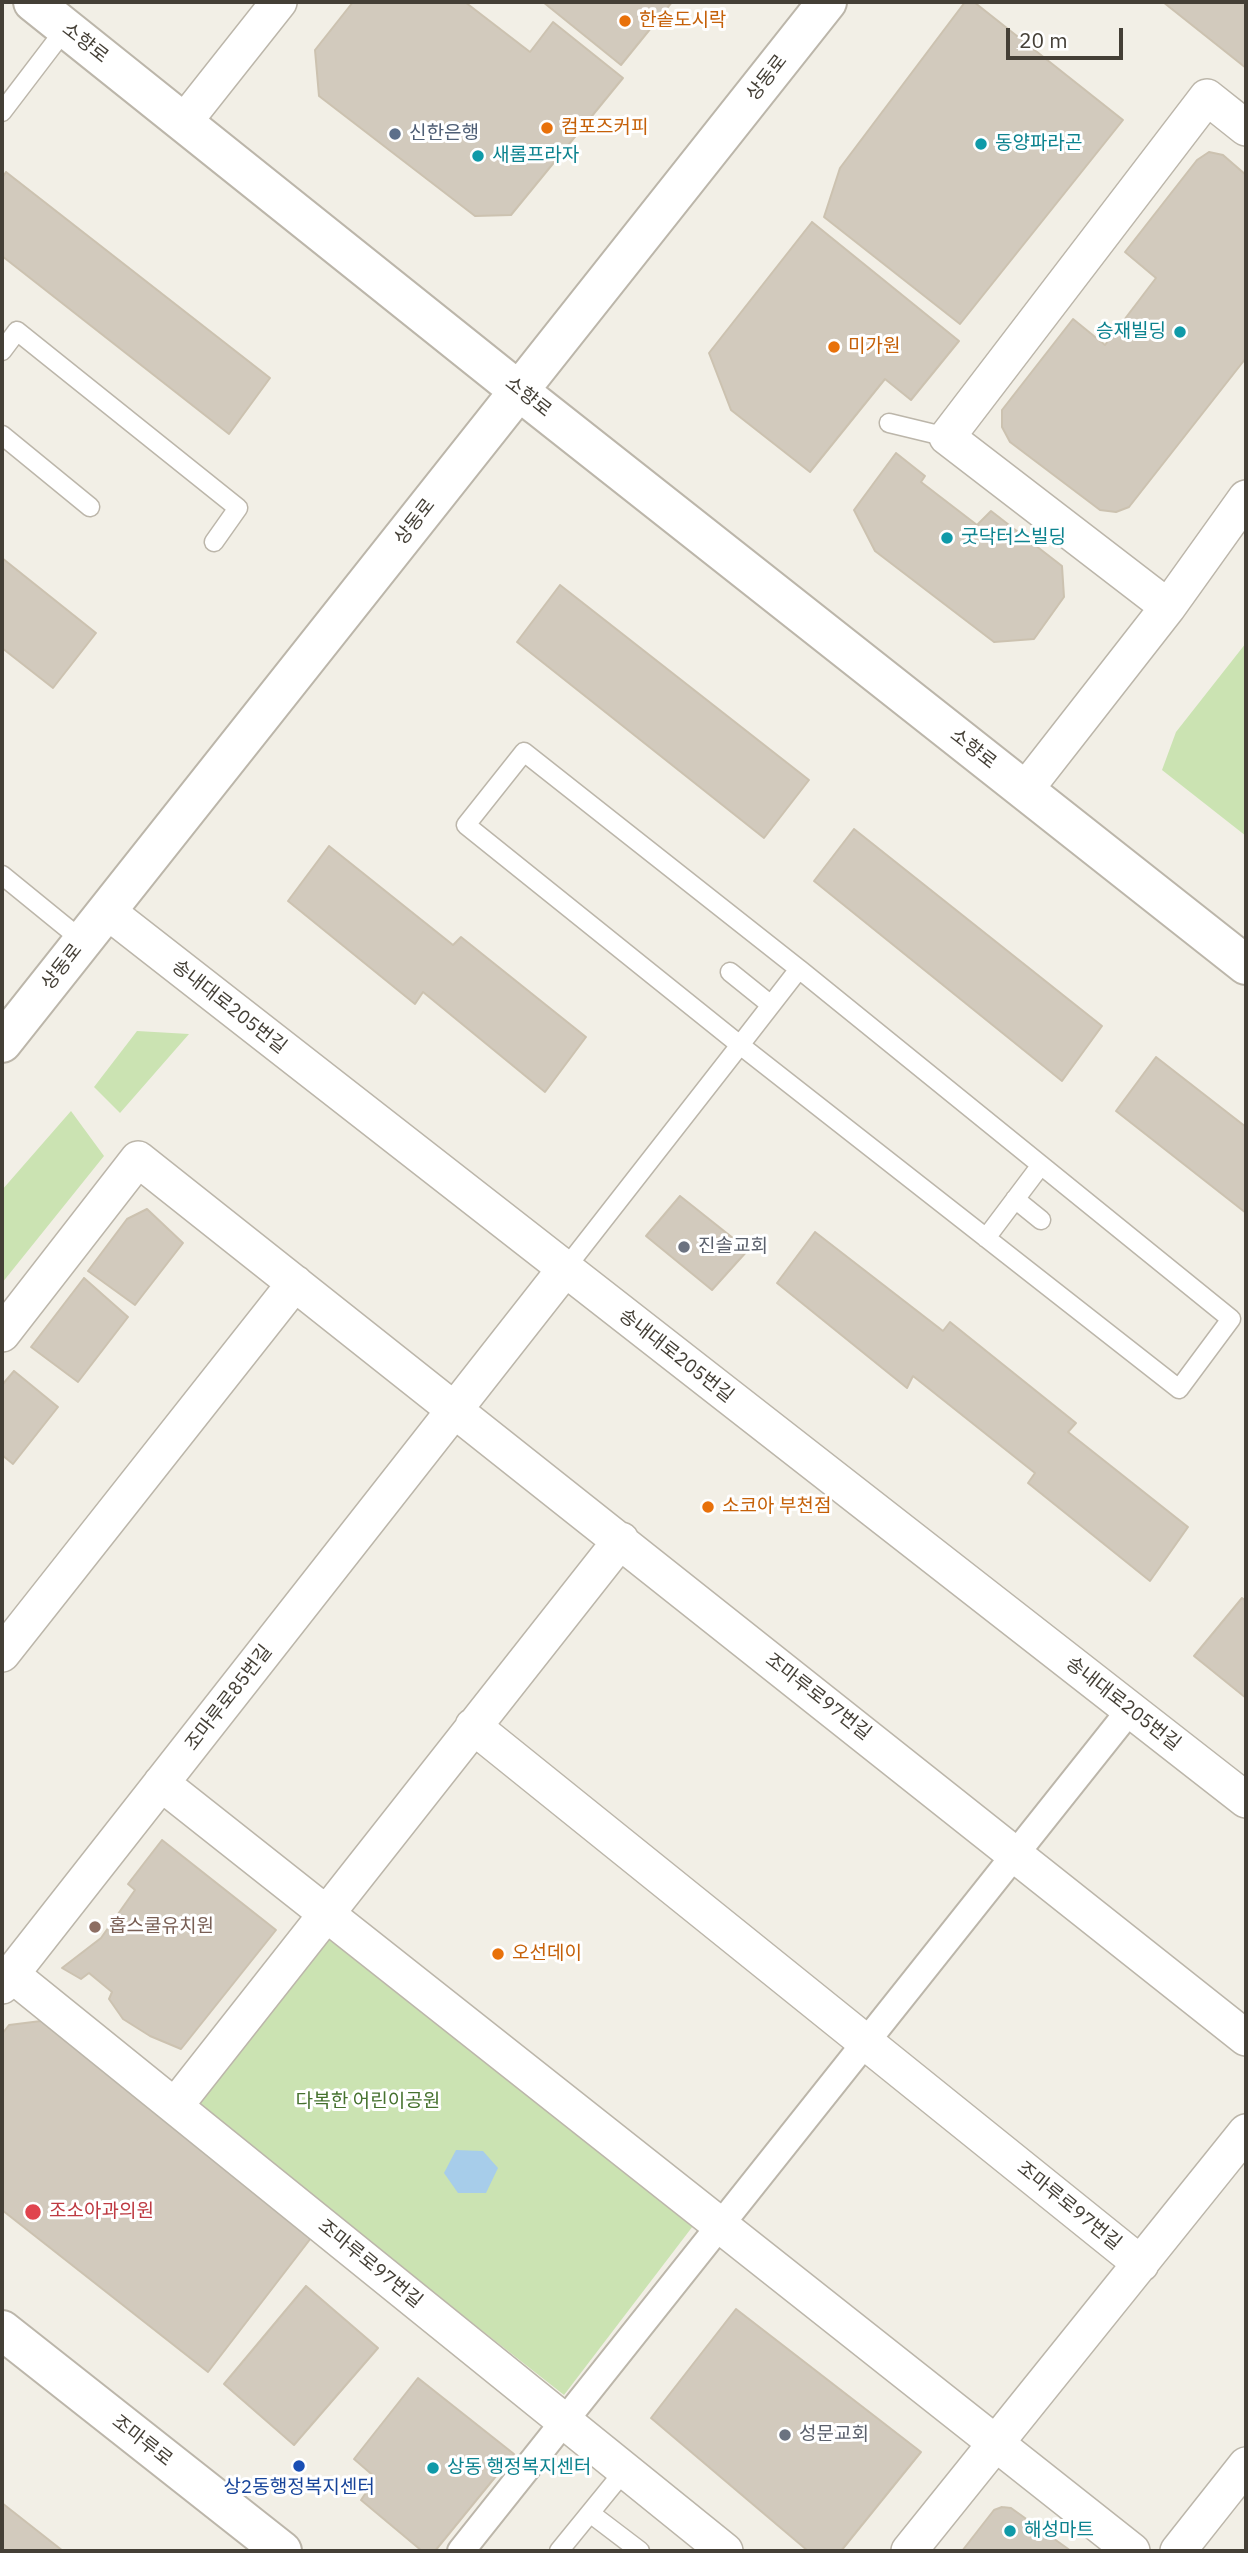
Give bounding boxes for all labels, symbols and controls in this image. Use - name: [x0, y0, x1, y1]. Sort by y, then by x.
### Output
- place label: 한솥도시락: [639, 10, 726, 32]
- marker: 한솥도시락: [617, 13, 633, 29]
- scale bar: [1010, 14, 1127, 58]
- street label: 소향로: [57, 18, 113, 68]
- text: 20 m: [1019, 26, 1068, 54]
- street label: 상동로: [742, 50, 792, 106]
- place label: 컴포즈커피: [561, 117, 648, 139]
- marker: 컴포즈커피: [539, 120, 555, 136]
- place label: 신한은행: [409, 123, 479, 145]
- marker: 신한은행: [387, 126, 403, 142]
- place label: 동양파라곤: [995, 133, 1082, 155]
- marker: 동양파라곤: [973, 136, 989, 152]
- place label: 새롬프라자: [492, 145, 579, 167]
- marker: 새롬프라자: [470, 148, 486, 164]
- place label: 승재빌딩: [1096, 321, 1166, 343]
- marker: 승재빌딩: [1172, 324, 1188, 340]
- place label: 미가원: [848, 336, 900, 358]
- marker: 미가원: [826, 339, 842, 355]
- street label: 소향로: [500, 372, 556, 422]
- street label: 상동로: [390, 494, 440, 550]
- place label: 굿닥터스빌딩: [961, 527, 1066, 549]
- marker: 굿닥터스빌딩: [939, 530, 955, 546]
- street label: 소향로: [945, 724, 1001, 774]
- street label: 상동로: [37, 939, 87, 995]
- street label: 송내대로205번길: [167, 955, 291, 1059]
- place label: 진솔교회: [698, 1236, 768, 1258]
- marker: 진솔교회: [676, 1239, 692, 1255]
- street label: 송내대로205번길: [614, 1304, 738, 1408]
- place label: 소코아 부천점: [722, 1496, 831, 1518]
- marker: 소코아 부천점: [700, 1499, 716, 1515]
- street label: 조마루로85번길: [181, 1641, 277, 1755]
- street label: 조마루로97번길: [761, 1649, 875, 1745]
- street label: 송내대로205번길: [1061, 1652, 1185, 1756]
- place label: 홉스쿨유치원: [109, 1916, 214, 1938]
- marker: 홉스쿨유치원: [87, 1919, 103, 1935]
- place label: 오선데이: [512, 1943, 582, 1965]
- marker: 오선데이: [490, 1946, 506, 1962]
- park label: 다복한 어린이공원: [296, 2091, 440, 2113]
- street label: 조마루로97번길: [1012, 2157, 1126, 2255]
- place label: 조소아과의원: [49, 2201, 154, 2223]
- marker: 조소아과의원: [23, 2202, 43, 2222]
- street label: 조마루로97번길: [313, 2215, 427, 2313]
- street label: 조마루로: [107, 2410, 177, 2472]
- place label: 성문교회: [799, 2424, 869, 2446]
- marker: 성문교회: [777, 2427, 793, 2443]
- place label: 상동 행정복지센터: [447, 2457, 591, 2479]
- marker: 상2동행정복지센터: [291, 2458, 307, 2474]
- marker: 상동 행정복지센터: [425, 2460, 441, 2476]
- place label: 상2동행정복지센터: [223, 2477, 375, 2499]
- place label: 해성마트: [1024, 2520, 1094, 2542]
- marker: 해성마트: [1002, 2523, 1018, 2539]

